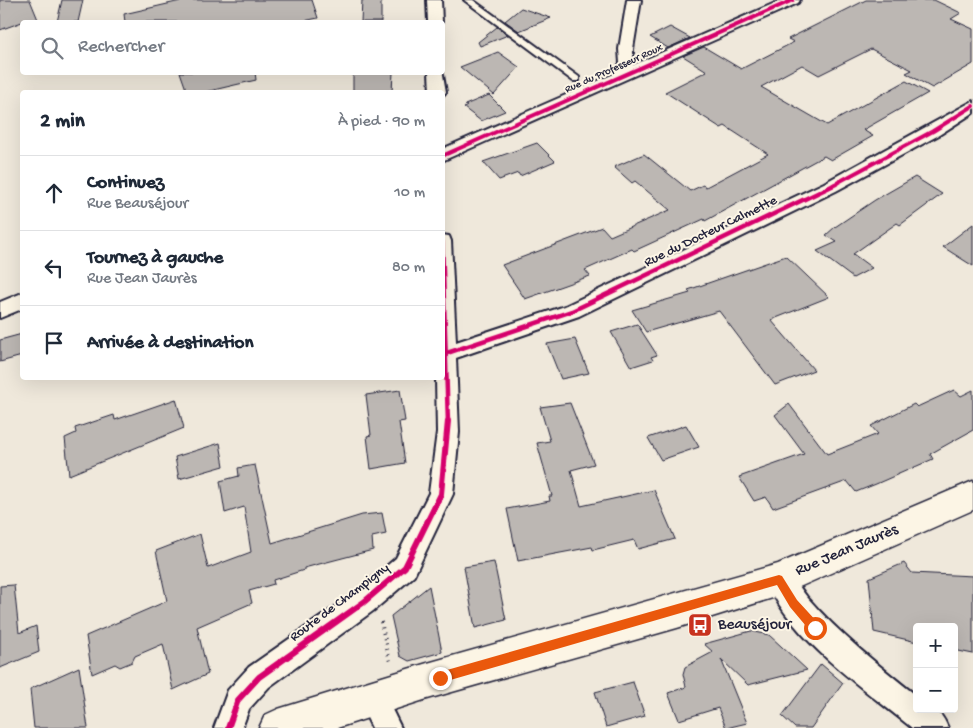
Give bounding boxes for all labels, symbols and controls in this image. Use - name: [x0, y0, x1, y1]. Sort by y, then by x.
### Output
- search box: [20, 20, 445, 75]
- icon: search: [38, 34, 66, 62]
- text: Rechercher: [78, 36, 164, 59]
- street label: Rue du Professeur Roux: [563, 41, 665, 96]
- text: 2 min: [40, 110, 85, 135]
- text: À pied · 90 m: [338, 113, 425, 132]
- text: Continuez: [87, 172, 164, 195]
- icon: ahead: [40, 179, 68, 207]
- text: 10 m: [394, 184, 425, 203]
- street label: Rue du Docteur Calmette: [642, 192, 781, 272]
- text: Rue Beauséjour: [87, 195, 188, 214]
- text: Tournez à gauche: [87, 247, 223, 270]
- icon: left: [40, 254, 68, 282]
- text: 80 m: [392, 259, 425, 278]
- text: Rue Jean Jaurès: [87, 270, 197, 289]
- icon: arrive: [40, 329, 68, 357]
- text: Arrivée à destination: [87, 332, 253, 355]
- street label: Rue Jean Jaurès: [793, 520, 902, 581]
- street label: Route de Champigny: [287, 560, 393, 646]
- bus stop icon: Beauséjour: [687, 612, 713, 638]
- place label: Beauséjour: [717, 616, 792, 635]
- route start: [804, 617, 827, 640]
- map controls: [913, 623, 958, 713]
- button: +: [913, 623, 958, 668]
- route end: [429, 667, 452, 690]
- button: −: [913, 668, 958, 713]

